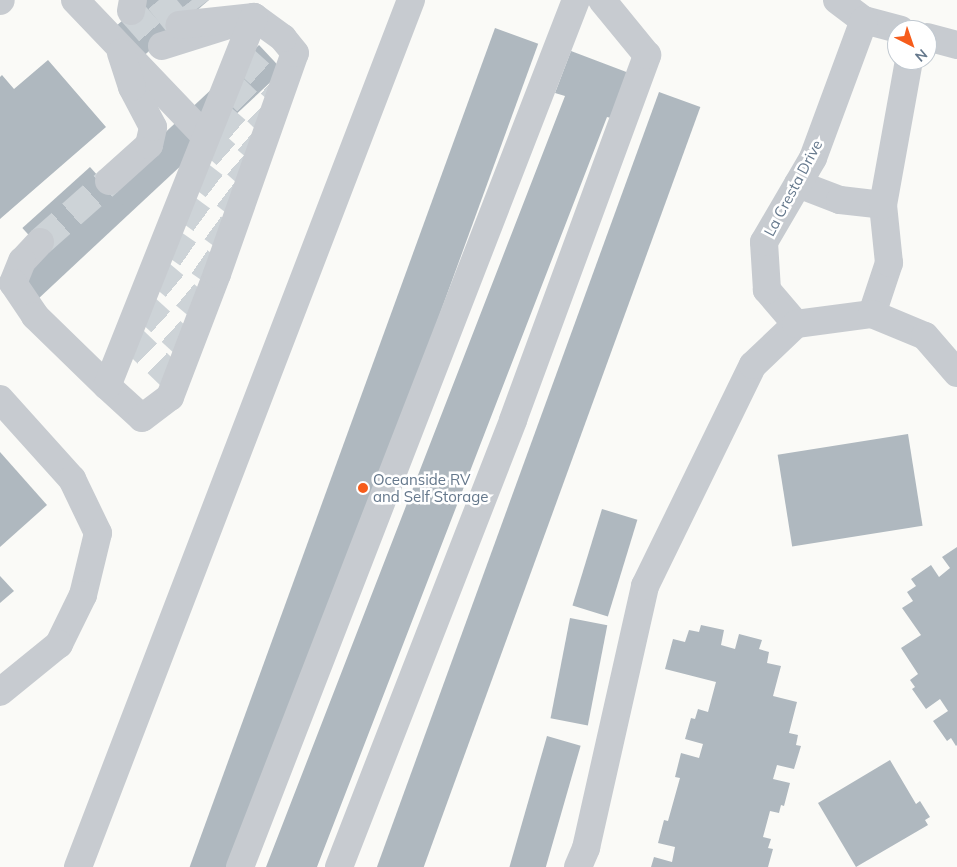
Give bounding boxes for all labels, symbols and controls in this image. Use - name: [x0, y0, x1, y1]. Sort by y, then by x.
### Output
- north arrow: [887, 20, 937, 70]
- text: N: [911, 45, 931, 66]
- street label: La Cresta Drive: [760, 137, 826, 239]
- place label: Oceanside RV and Self Storage: [373, 470, 488, 505]
- marker: Oceanside RV and Self Storage: [357, 482, 369, 494]

